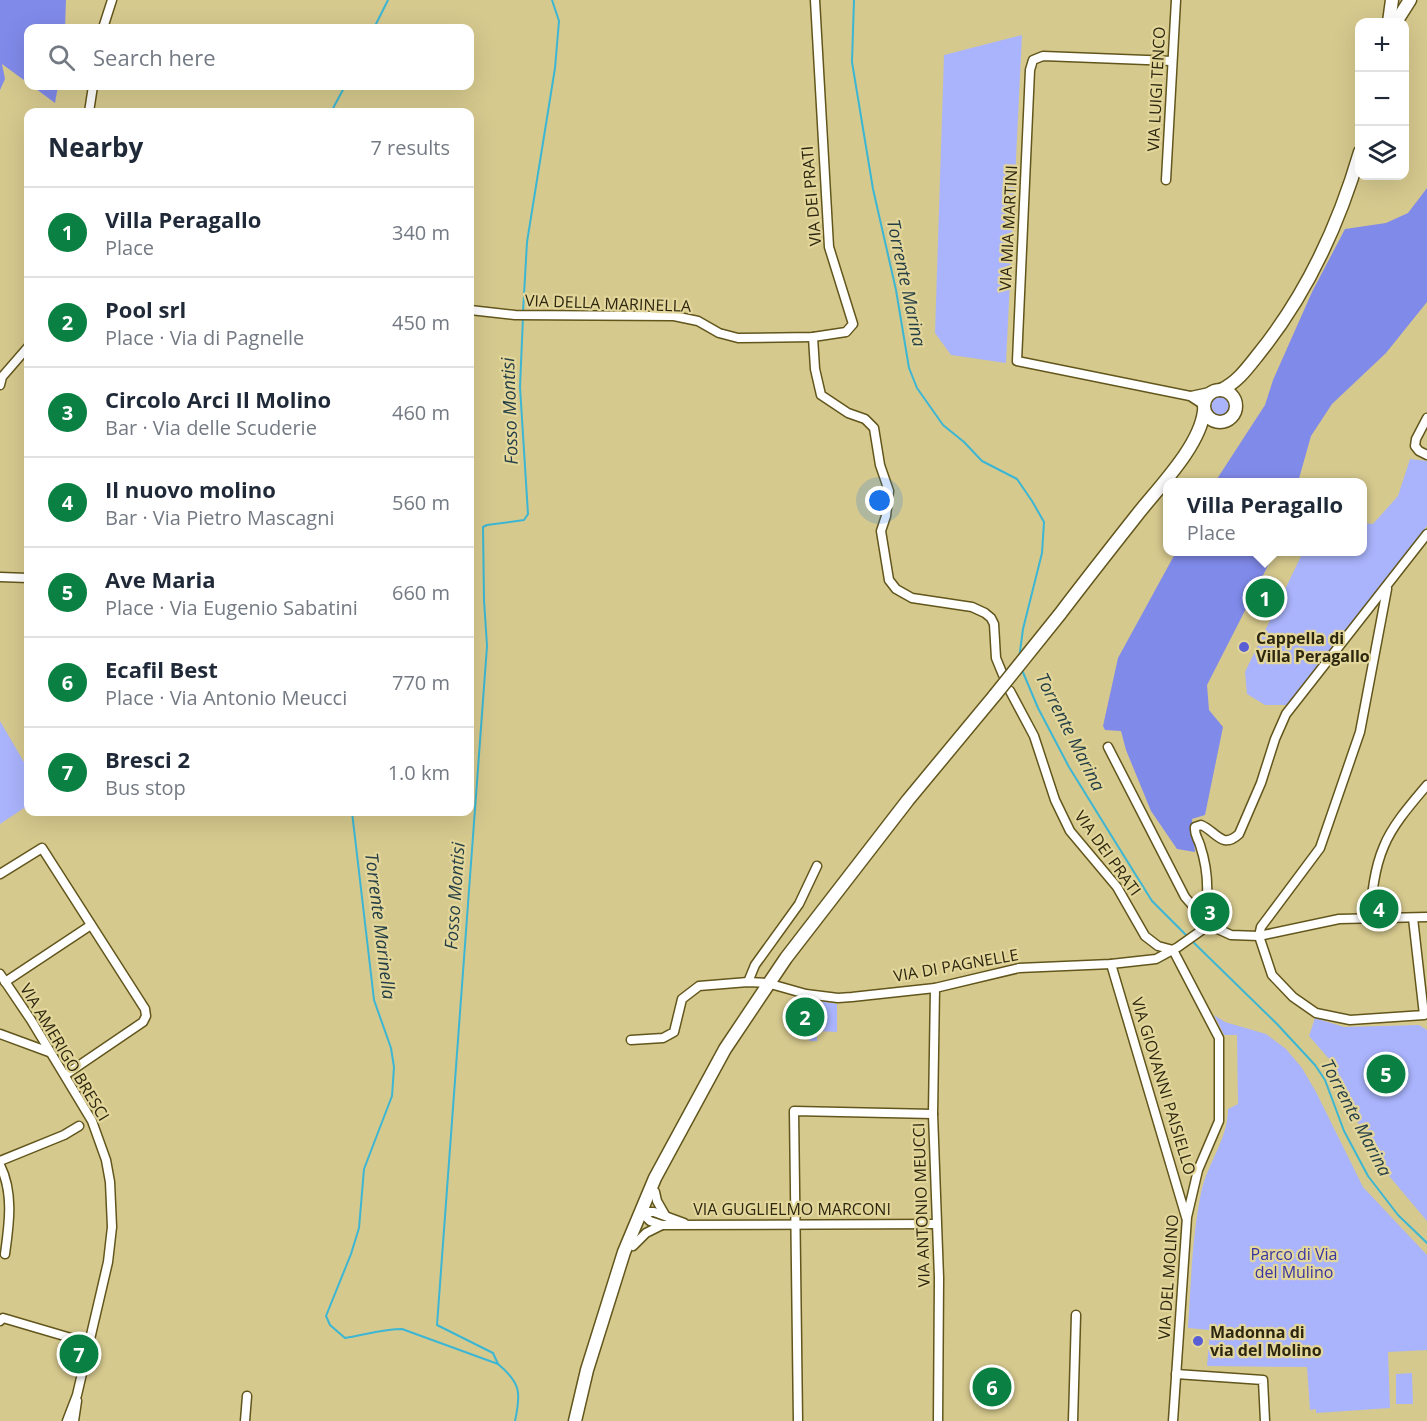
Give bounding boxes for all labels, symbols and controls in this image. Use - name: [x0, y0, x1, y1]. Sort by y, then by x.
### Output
- map controls: [1355, 18, 1409, 180]
- button: +: [1355, 18, 1409, 72]
- search box: [24, 24, 474, 90]
- street label: VIA LUIGI TENCO: [1142, 26, 1170, 152]
- icon: search: [45, 41, 78, 74]
- text: Search here: [93, 42, 216, 72]
- button: −: [1355, 72, 1409, 126]
- button: layers: [1355, 126, 1409, 180]
- text: Nearby: [48, 129, 143, 165]
- text: 7 results: [370, 134, 450, 161]
- street label: VIA DEI PRATI: [796, 145, 826, 247]
- street label: VIA MIA MARTINI: [994, 165, 1022, 291]
- text: Villa Peragallo: [105, 204, 261, 234]
- water label: Torrente Marina: [882, 217, 932, 349]
- text: 1: [62, 219, 73, 246]
- text: 340 m: [392, 219, 450, 246]
- text: Place: [105, 234, 154, 261]
- street label: VIA DELLA MARINELLA: [524, 289, 692, 317]
- text: Pool srl: [105, 294, 186, 324]
- text: 2: [62, 309, 73, 336]
- text: 450 m: [392, 309, 450, 336]
- text: Place · Via di Pagnelle: [105, 324, 304, 351]
- water label: Fosso Montisi: [495, 356, 523, 465]
- text: Circolo Arci Il Molino: [105, 384, 331, 414]
- text: 3: [62, 399, 73, 426]
- text: 460 m: [392, 399, 450, 426]
- text: Bar · Via delle Scuderie: [105, 414, 317, 441]
- text: Il nuovo molino: [105, 474, 276, 504]
- popup: [1163, 478, 1367, 556]
- your location: [865, 486, 894, 515]
- text: 4: [62, 489, 73, 516]
- text: 560 m: [392, 489, 450, 516]
- text: Villa Peragallo: [1187, 489, 1343, 519]
- text: Bar · Via Pietro Mascagni: [105, 504, 334, 531]
- text: Place: [1187, 519, 1236, 546]
- text: Ave Maria: [105, 564, 215, 594]
- pin: 1: [1246, 576, 1284, 620]
- text: 5: [62, 579, 73, 606]
- text: 660 m: [392, 579, 450, 606]
- text: Place · Via Eugenio Sabatini: [105, 594, 358, 621]
- place label: Cappella di Villa Peragallo: [1256, 627, 1370, 667]
- marker: Cappella di Villa Peragallo: [1237, 640, 1251, 654]
- text: Ecafil Best: [105, 654, 218, 684]
- water label: Torrente Marina: [1031, 668, 1111, 795]
- text: 6: [62, 669, 73, 696]
- text: 770 m: [392, 669, 450, 696]
- text: Place · Via Antonio Meucci: [105, 684, 347, 711]
- text: Bresci 2: [105, 744, 190, 774]
- text: 7: [62, 759, 73, 786]
- text: 1.0 km: [388, 759, 450, 786]
- text: Bus stop: [105, 774, 186, 801]
- street label: VIA DEI PRATI: [1070, 806, 1146, 900]
- water label: Fosso Montisi: [438, 841, 470, 950]
- water label: Torrente Marinella: [360, 851, 402, 1001]
- pin: 4: [1360, 886, 1398, 932]
- pin: 3: [1190, 890, 1230, 934]
- street label: VIA DI PAGNELLE: [892, 943, 1020, 987]
- street label: VIA AMERIGO BRESCI: [15, 979, 115, 1125]
- pin: 2: [786, 994, 824, 1040]
- street label: VIA GIOVANNI PAISIELLO: [1126, 994, 1202, 1178]
- pin: 5: [1366, 1052, 1406, 1096]
- water label: Torrente Marina: [1316, 1055, 1398, 1180]
- street label: VIA ANTONIO MEUCCI: [907, 1122, 935, 1288]
- street label: VIA GUGLIELMO MARCONI: [693, 1198, 891, 1220]
- street label: VIA DEL MOLINO: [1153, 1214, 1183, 1340]
- park label: Parco di Via del Mulino: [1251, 1243, 1337, 1283]
- place label: Madonna di via del Molino: [1210, 1321, 1322, 1361]
- pin: 7: [60, 1332, 98, 1376]
- marker: Madonna di via del Molino: [1191, 1334, 1205, 1348]
- pin: 6: [972, 1364, 1012, 1410]

